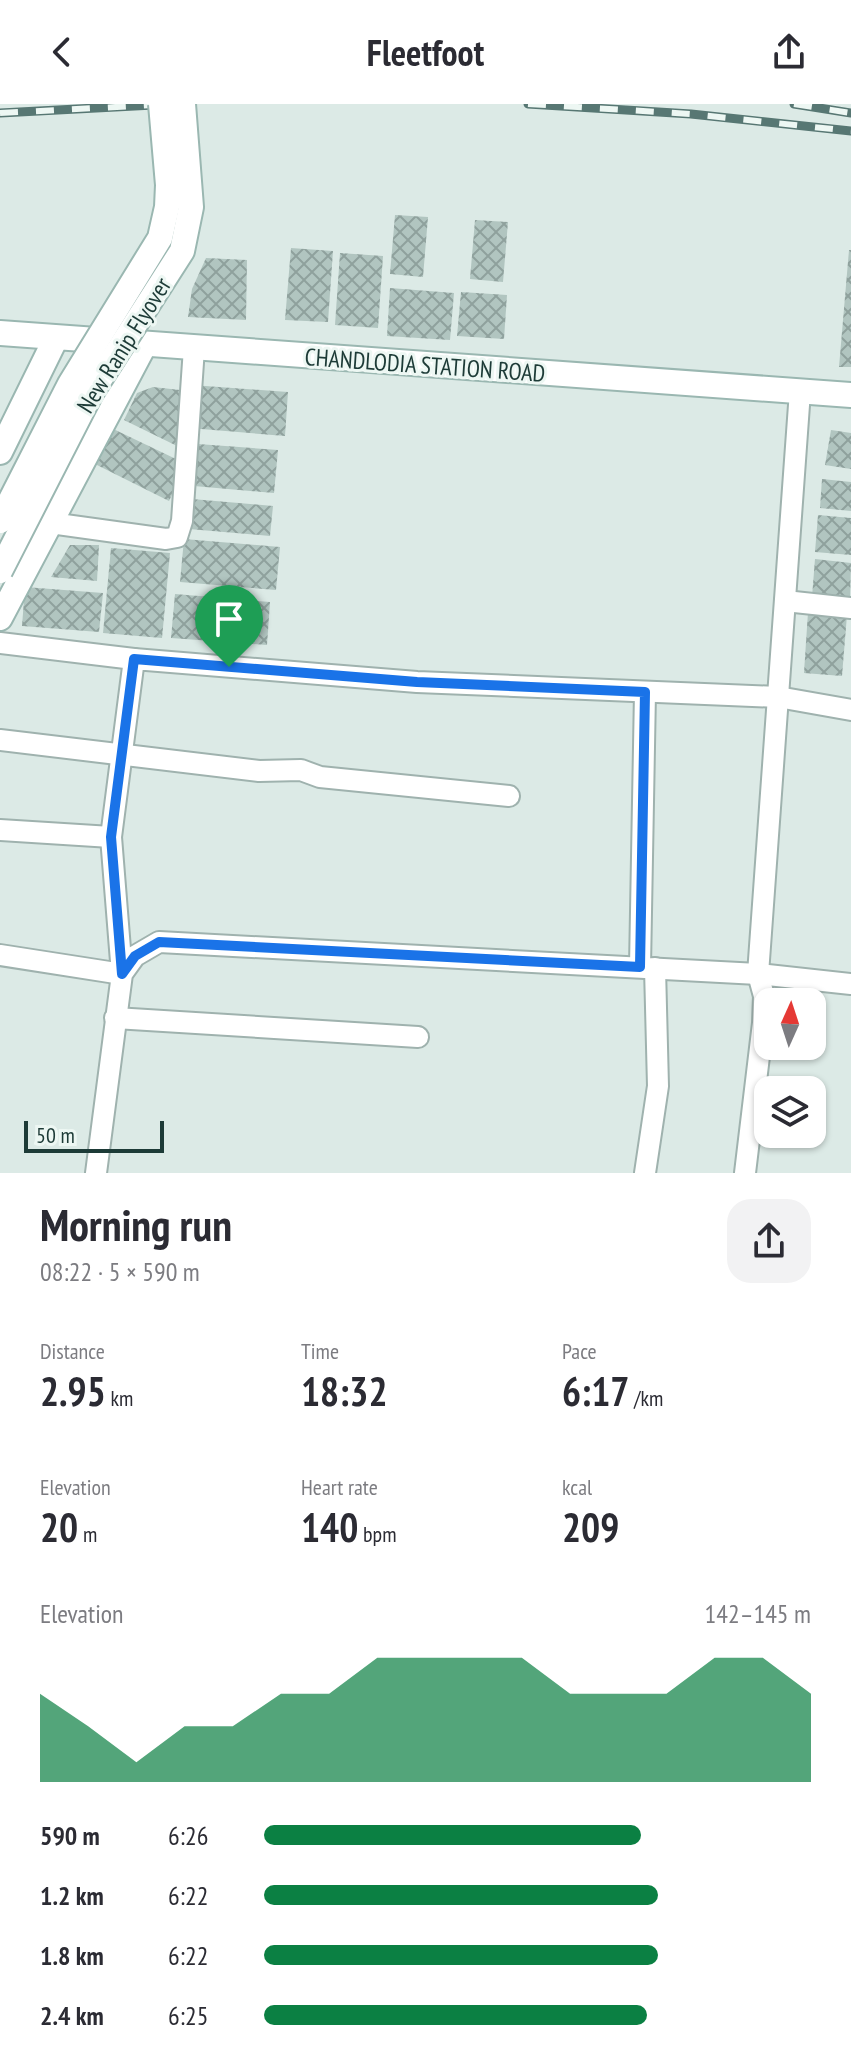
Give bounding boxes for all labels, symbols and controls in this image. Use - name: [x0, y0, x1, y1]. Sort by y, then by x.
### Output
- text: Fleetfoot: [367, 29, 484, 76]
- icon: back: [40, 30, 84, 74]
- icon: share: [767, 30, 811, 74]
- street label: New Ranip Flyover: [70, 271, 178, 419]
- street label: CHANDLODIA STATION ROAD: [304, 341, 546, 389]
- pin: [195, 585, 263, 667]
- icon: arrive: [207, 597, 251, 641]
- north arrow: [754, 988, 826, 1060]
- map controls: [754, 988, 826, 1148]
- button: layers: [754, 1076, 826, 1148]
- scale bar: [24, 1117, 164, 1153]
- text: 50 m: [36, 1121, 75, 1149]
- text: Morning run: [40, 1196, 232, 1253]
- button: share: [727, 1199, 811, 1283]
- text: 08:22 · 5 × 590 m: [40, 1255, 200, 1288]
- text: Distance: [40, 1337, 105, 1365]
- text: Time: [301, 1337, 339, 1365]
- text: Pace: [562, 1337, 597, 1365]
- text: 2.95: [40, 1365, 106, 1417]
- text: 18:32: [301, 1365, 388, 1417]
- text: 6:17: [562, 1365, 629, 1417]
- text: km: [106, 1384, 133, 1412]
- text: /km: [629, 1384, 663, 1412]
- text: Elevation: [40, 1473, 111, 1501]
- text: Heart rate: [301, 1473, 378, 1501]
- text: kcal: [562, 1473, 592, 1501]
- text: 20: [40, 1501, 78, 1553]
- text: 140: [301, 1501, 358, 1553]
- text: 209: [562, 1501, 619, 1553]
- text: m: [78, 1520, 97, 1548]
- text: bpm: [358, 1520, 396, 1548]
- text: Elevation: [40, 1597, 123, 1630]
- text: 142–145 m: [705, 1597, 811, 1630]
- text: 590 m: [40, 1819, 100, 1852]
- text: 6:26: [168, 1819, 208, 1852]
- text: 1.2 km: [40, 1879, 104, 1912]
- text: 6:22: [168, 1879, 208, 1912]
- text: 1.8 km: [40, 1939, 104, 1972]
- text: 6:22: [168, 1939, 208, 1972]
- text: 2.4 km: [40, 1999, 104, 2032]
- text: 6:25: [168, 1999, 208, 2032]

